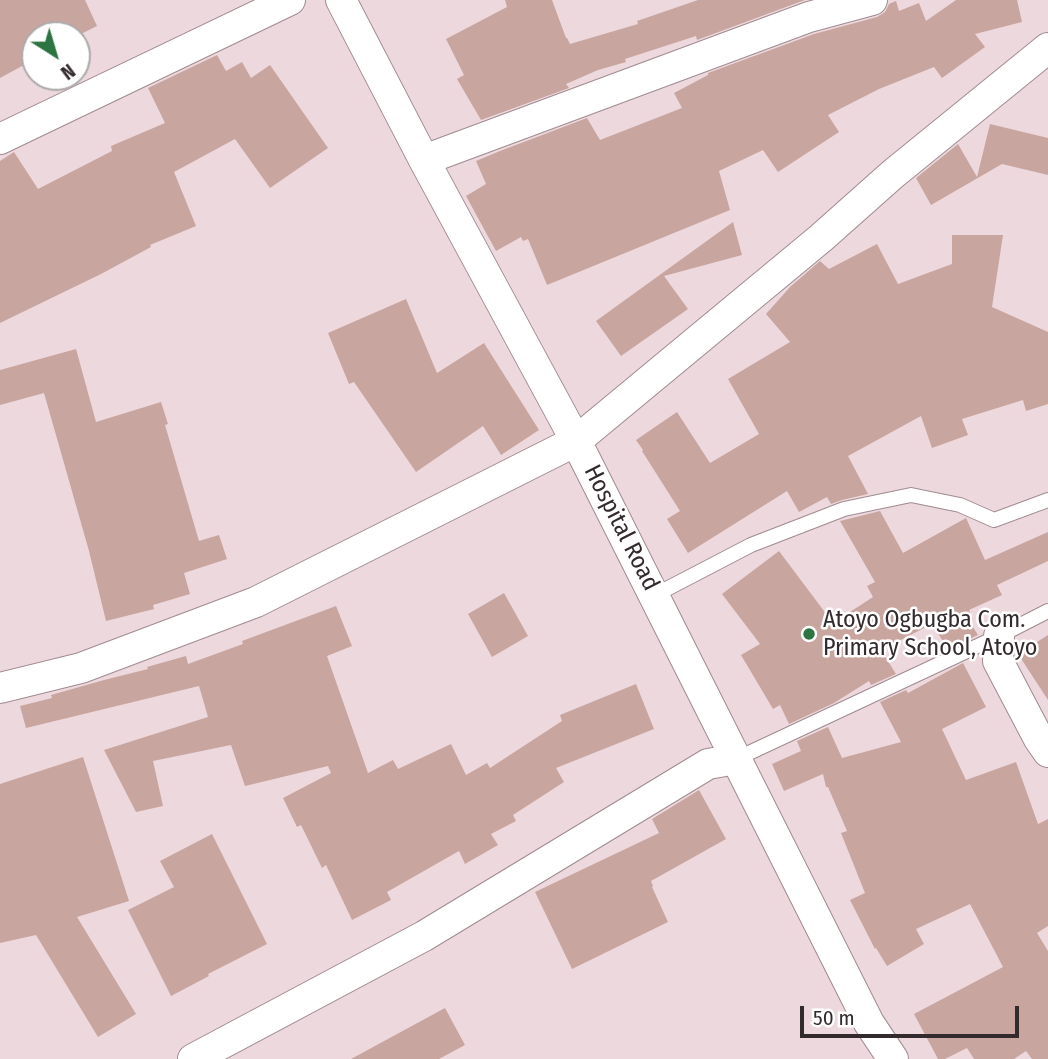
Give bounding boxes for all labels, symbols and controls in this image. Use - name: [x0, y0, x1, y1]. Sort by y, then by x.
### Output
- north arrow: [21, 21, 91, 91]
- text: N: [56, 59, 79, 84]
- street label: Hospital Road: [577, 460, 665, 596]
- place label: Atoyo Ogbugba Com. Primary School, Atoyo: [823, 606, 1037, 662]
- marker: Atoyo Ogbugba Com. Primary School, Atoyo: [801, 626, 817, 642]
- scale bar: [803, 992, 1022, 1036]
- text: 50 m: [813, 1005, 855, 1031]

